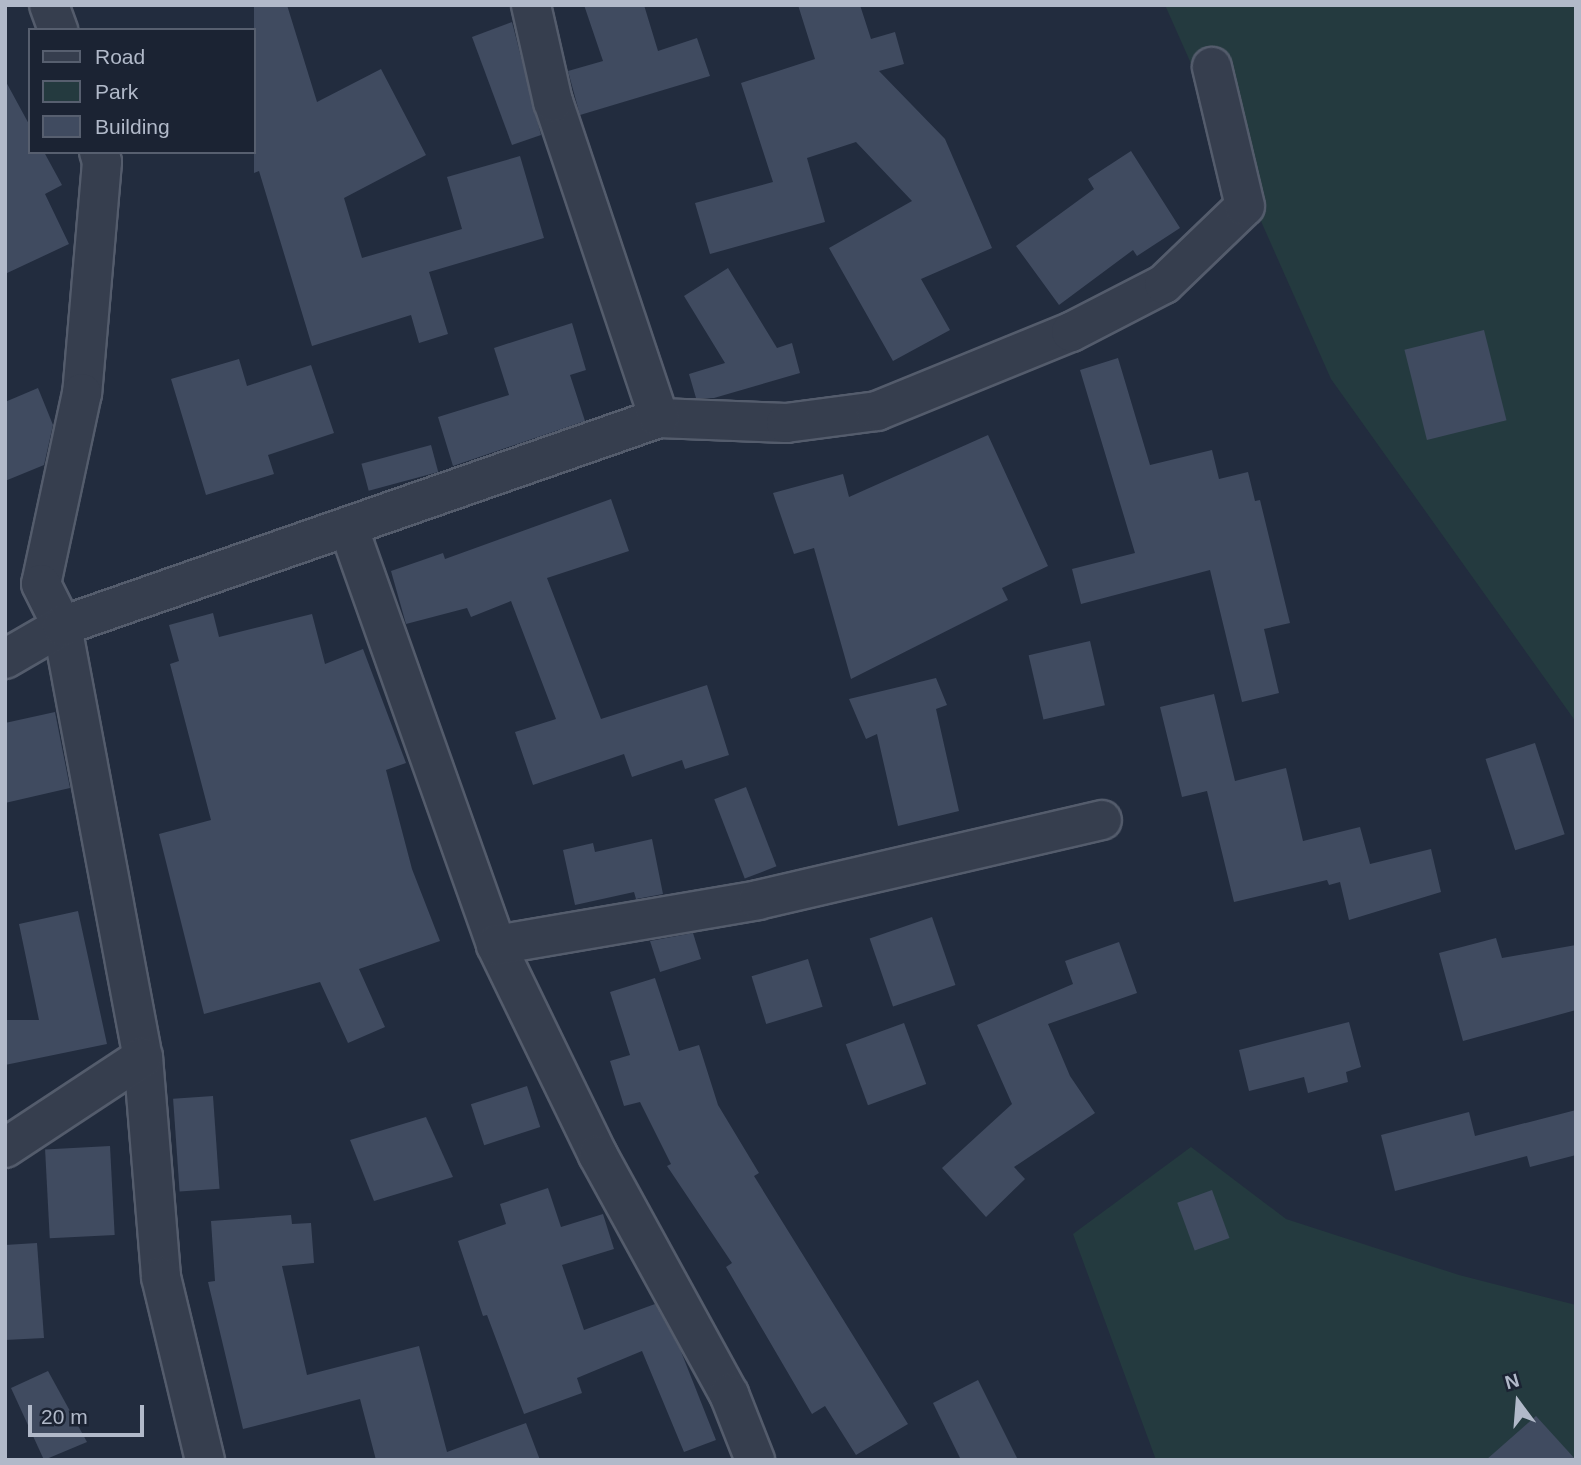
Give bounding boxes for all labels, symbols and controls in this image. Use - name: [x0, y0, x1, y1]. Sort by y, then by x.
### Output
- legend: [28, 28, 256, 154]
- text: Road: [95, 45, 145, 68]
- text: Park: [95, 80, 138, 103]
- text: Building: [95, 115, 170, 138]
- north arrow: [1483, 1367, 1553, 1437]
- text: N: [1503, 1369, 1522, 1393]
- scale bar: [32, 1392, 147, 1436]
- text: 20 m: [41, 1405, 88, 1428]

